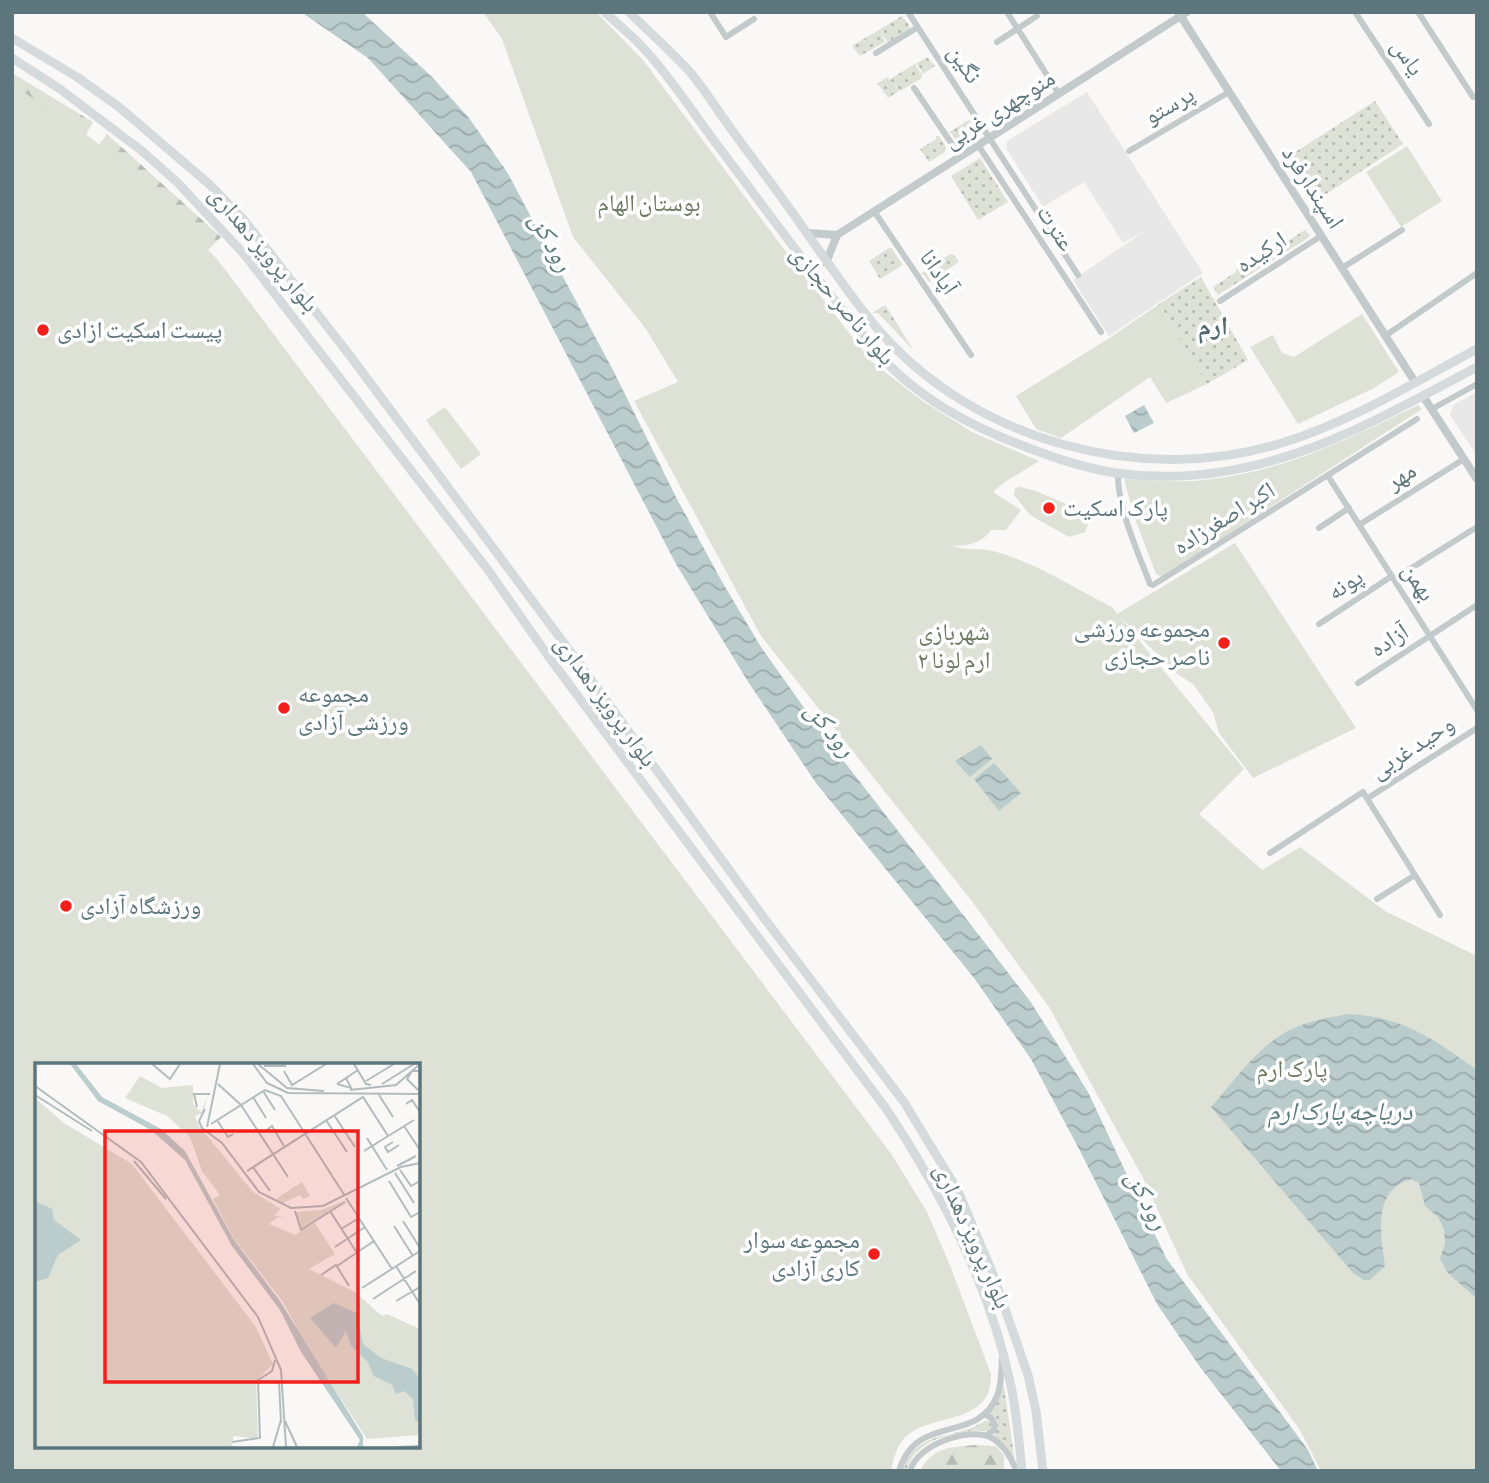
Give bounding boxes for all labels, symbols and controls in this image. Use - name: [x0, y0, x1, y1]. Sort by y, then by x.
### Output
- street label: یاس: [1386, 33, 1430, 81]
- street label: نگین: [942, 39, 988, 89]
- street label: منوچهری غربی: [938, 64, 1060, 154]
- street label: پرستو: [1139, 79, 1199, 131]
- street label: اسپندارفرد: [1276, 140, 1350, 234]
- street label: بلوار پرویز دهداری: [203, 180, 325, 318]
- park label: بوستان الهام: [597, 189, 701, 219]
- street label: عترت: [1032, 200, 1081, 256]
- water label: رود کن: [523, 207, 580, 277]
- street label: ارکیده: [1230, 225, 1291, 278]
- street label: بلوار ناصر حجازی: [785, 239, 901, 371]
- street label: آپادانا: [914, 244, 965, 301]
- district label: ارم: [1198, 311, 1228, 344]
- place label: پیست اسکیت ازادی: [57, 316, 222, 344]
- marker: پیست اسکیت ازادی: [35, 322, 51, 338]
- street label: مهر: [1380, 456, 1421, 496]
- street label: اکبر اصغرزاده: [1168, 476, 1280, 560]
- place label: پارک اسکیت: [1063, 494, 1168, 522]
- marker: پارک اسکیت: [1041, 500, 1057, 516]
- street label: بهمن: [1396, 558, 1442, 606]
- street label: پونه: [1322, 562, 1368, 606]
- place label: مجموعه ورزشی ناصر حجازی: [1074, 615, 1210, 671]
- street label: آزاده: [1364, 617, 1414, 662]
- park label: شهربازی ارم لونا ۲: [917, 618, 991, 676]
- street label: بلوار پرویز دهداری: [549, 630, 663, 772]
- marker: مجموعه ورزشی ناصر حجازی: [1216, 635, 1232, 651]
- place label: مجموعه ورزشی آزادی: [298, 680, 409, 736]
- water label: رود کن: [799, 695, 862, 763]
- marker: مجموعه ورزشی آزادی: [276, 700, 292, 716]
- street label: وحید غربی: [1365, 709, 1459, 785]
- place label: ورزشگاه آزادی: [80, 892, 201, 920]
- marker: ورزشگاه آزادی: [58, 898, 74, 914]
- park label: پارک ارم: [1257, 1055, 1327, 1085]
- inset map: [35, 1063, 420, 1448]
- water label: دریاچه پارک ارم: [1268, 1096, 1413, 1128]
- street label: بلوار پرویز دهداری: [928, 1159, 1017, 1313]
- water label: رود کن: [1120, 1165, 1176, 1235]
- place label: مجموعه سوار کاری آزادی: [743, 1226, 860, 1282]
- marker: مجموعه سوار کاری آزادی: [866, 1246, 882, 1262]

